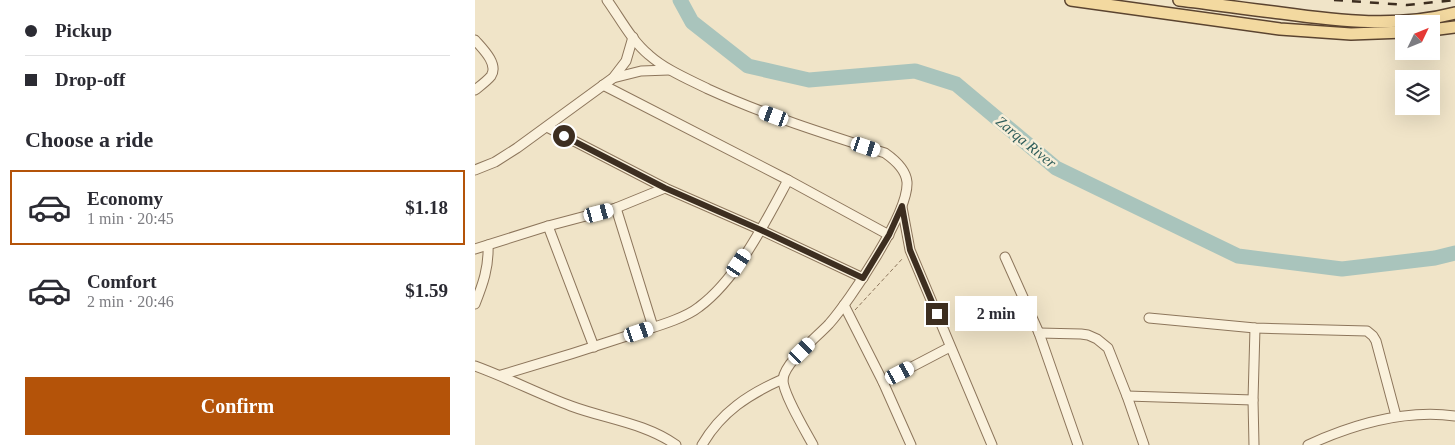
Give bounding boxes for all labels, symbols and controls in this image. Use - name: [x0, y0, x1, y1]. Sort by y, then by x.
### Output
- north arrow: [1395, 15, 1440, 60]
- map controls: [1395, 15, 1440, 115]
- text: Pickup: [55, 20, 112, 41]
- text: Drop-off: [55, 69, 125, 90]
- button: layers: [1395, 70, 1440, 115]
- car: [757, 104, 790, 128]
- water label: Zarqa River: [993, 113, 1059, 171]
- route start: [553, 125, 575, 147]
- text: Choose a ride: [25, 127, 153, 152]
- car: [849, 135, 882, 159]
- icon: car: [27, 185, 72, 230]
- text: Economy: [87, 188, 163, 209]
- text: $1.18: [405, 197, 448, 218]
- car: [582, 202, 615, 224]
- text: 1 min · 20:45: [87, 210, 174, 227]
- car: [724, 246, 753, 280]
- icon: car: [27, 268, 72, 313]
- text: Comfort: [87, 271, 157, 292]
- text: $1.59: [405, 280, 448, 301]
- text: 2 min · 20:46: [87, 293, 174, 310]
- callout: 2 min: [955, 296, 1037, 332]
- route end: [926, 303, 948, 325]
- text: 2 min: [977, 305, 1015, 322]
- car: [622, 320, 655, 344]
- car: [786, 335, 817, 367]
- car: [883, 359, 916, 387]
- button: Confirm: [25, 377, 450, 435]

